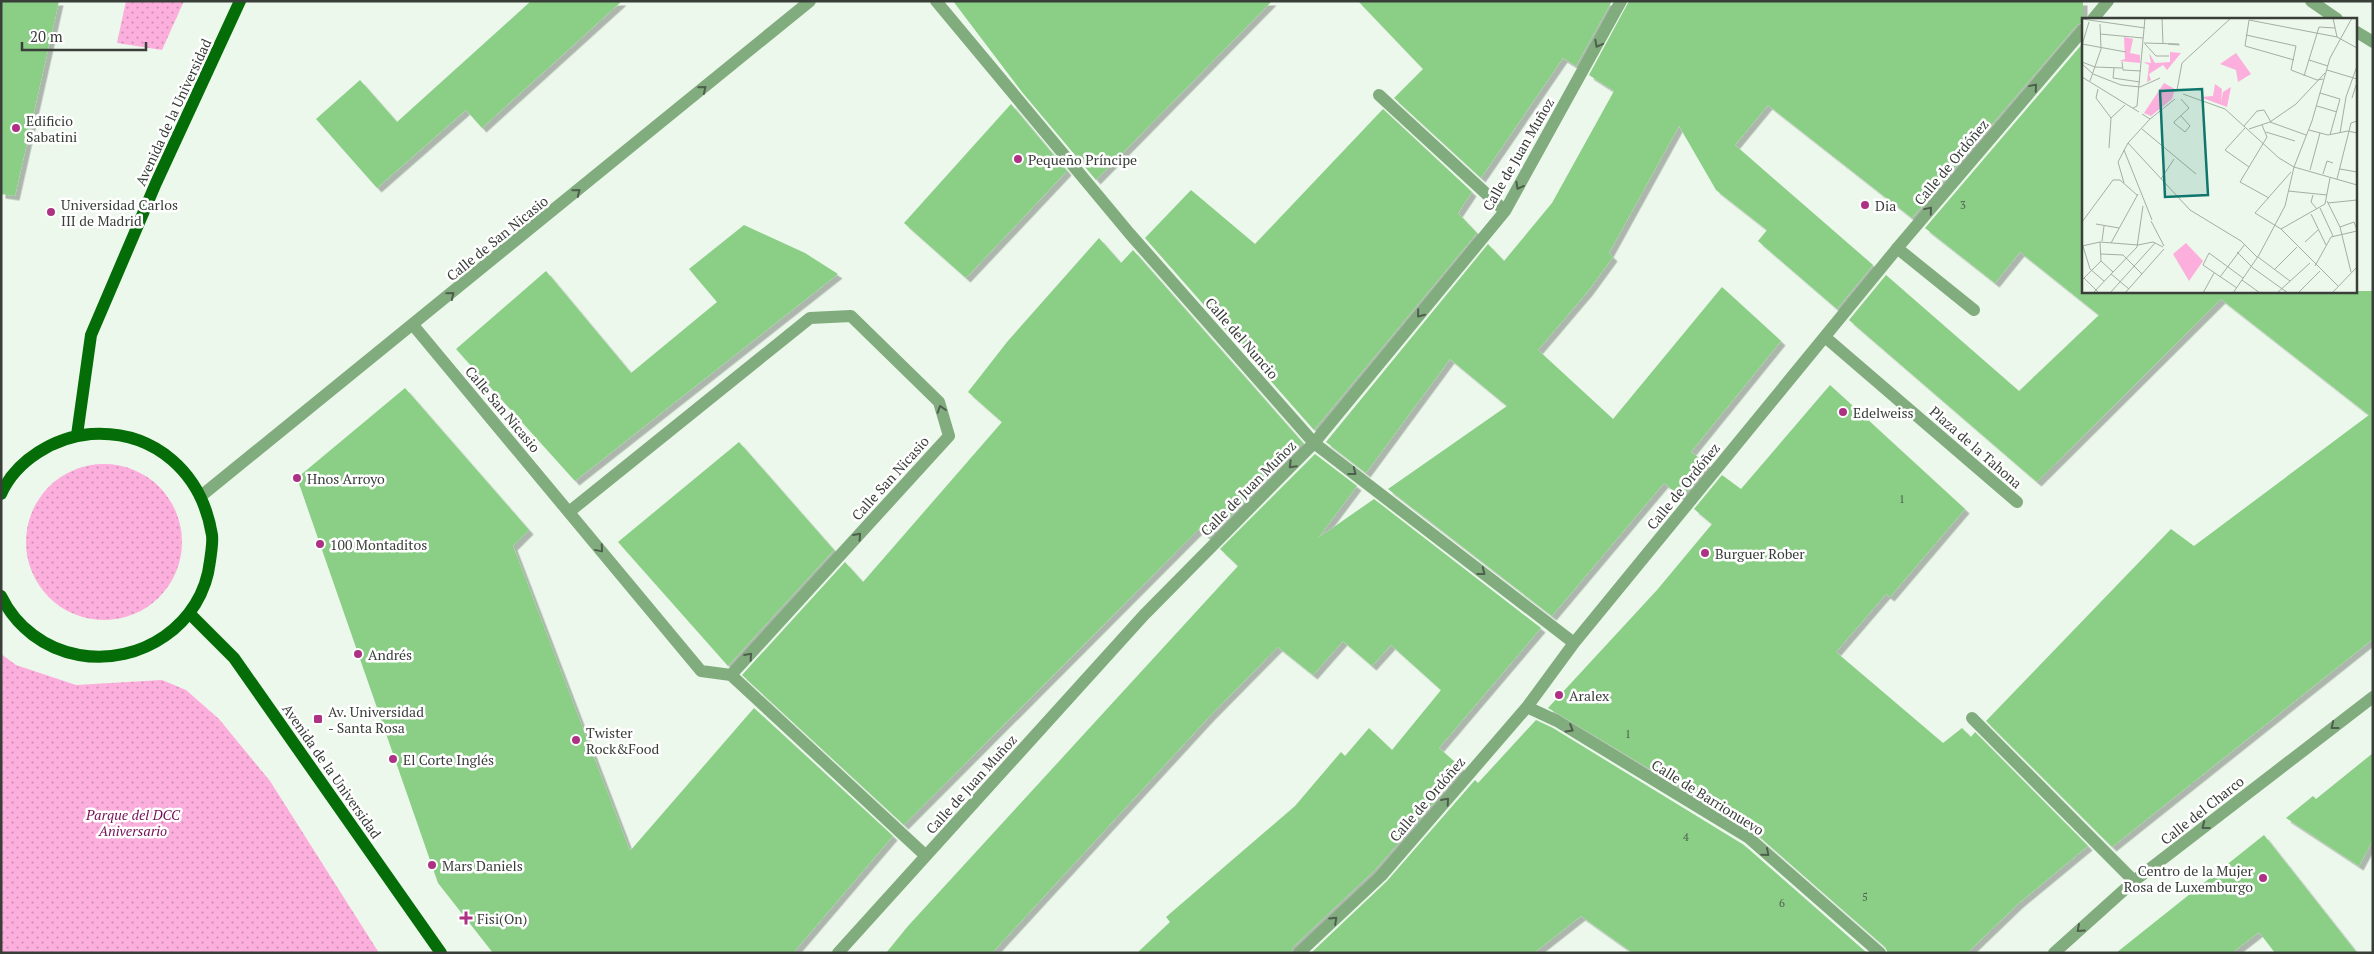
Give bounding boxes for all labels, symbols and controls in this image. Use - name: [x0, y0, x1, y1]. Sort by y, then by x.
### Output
- inset map: [2082, 18, 2356, 292]
- scale bar: [22, 20, 146, 52]
- text: 20 m: [30, 26, 63, 46]
- street label: Avenida de la Universidad: [131, 35, 216, 189]
- one-way arrow: [1594, 39, 1604, 48]
- one-way arrow: [2028, 83, 2037, 92]
- one-way arrow: [697, 86, 706, 94]
- street label: Calle de Juan Muñoz: [1478, 94, 1558, 214]
- place label: Edificio Sabatini: [26, 111, 77, 146]
- street label: Calle de Ordóñez: [1910, 115, 1993, 209]
- marker: Edificio Sabatini: [10, 122, 22, 134]
- place label: Pequeño Príncipe: [1028, 150, 1137, 169]
- marker: Pequeño Príncipe: [1012, 153, 1024, 165]
- one-way arrow: [1515, 181, 1525, 190]
- one-way arrow: [571, 189, 580, 197]
- street label: Calle de San Nicasio: [442, 191, 552, 285]
- place label: Universidad Carlos III de Madrid: [61, 195, 178, 230]
- place label: Dia: [1875, 196, 1896, 215]
- house number: 3: [1960, 198, 1966, 212]
- marker: Dia: [1859, 199, 1871, 211]
- marker: Universidad Carlos III de Madrid: [45, 206, 57, 218]
- one-way arrow: [1923, 207, 1932, 216]
- one-way arrow: [445, 292, 454, 300]
- street label: Calle del Nuncio: [1201, 293, 1283, 383]
- one-way arrow: [1416, 309, 1425, 318]
- street label: Calle San Nicasio: [461, 362, 545, 456]
- street label: Plaza de la Tahona: [1926, 402, 2026, 492]
- place label: Edelweiss: [1853, 403, 1914, 422]
- one-way arrow: [936, 406, 946, 414]
- marker: Edelweiss: [1837, 406, 1849, 418]
- street label: Calle San Nicasio: [847, 432, 933, 524]
- street label: Calle de Juan Muñoz: [1196, 436, 1300, 540]
- street label: Calle de Ordóñez: [1642, 439, 1724, 533]
- one-way arrow: [1289, 459, 1298, 468]
- one-way arrow: [1347, 467, 1356, 475]
- place label: Hnos Arroyo: [307, 469, 385, 488]
- marker: Hnos Arroyo: [291, 472, 303, 484]
- house number: 1: [1899, 492, 1905, 506]
- one-way arrow: [852, 532, 861, 541]
- place label: 100 Montaditos: [330, 535, 427, 554]
- marker: 100 Montaditos: [314, 538, 326, 550]
- one-way arrow: [594, 543, 603, 552]
- place label: Burguer Rober: [1715, 544, 1805, 563]
- marker: Burguer Rober: [1699, 547, 1711, 559]
- one-way arrow: [1476, 566, 1485, 574]
- place label: Andrés: [368, 645, 412, 664]
- marker: Andrés: [352, 648, 364, 660]
- one-way arrow: [743, 652, 752, 661]
- place label: Aralex: [1569, 686, 1610, 705]
- marker: Aralex: [1553, 689, 1565, 701]
- street label: Avenida de la Universidad: [278, 700, 386, 842]
- place label: Av. Universidad - Santa Rosa: [328, 702, 424, 737]
- marker: Av. Universidad - Santa Rosa: [312, 713, 324, 725]
- one-way arrow: [2331, 721, 2340, 729]
- place label: Twister Rock&Food: [586, 723, 659, 758]
- one-way arrow: [1565, 723, 1574, 733]
- house number: 1: [1625, 727, 1631, 741]
- street label: Calle de Juan Muñoz: [921, 730, 1021, 838]
- marker: Twister Rock&Food: [570, 734, 582, 746]
- place label: El Corte Inglés: [403, 750, 494, 769]
- street label: Calle de Ordóñez: [1385, 752, 1469, 845]
- marker: El Corte Inglés: [387, 753, 399, 765]
- street label: Calle de Barrionuevo: [1648, 755, 1768, 839]
- street label: Calle del Charco: [2156, 771, 2248, 849]
- one-way arrow: [1440, 798, 1449, 807]
- park label: Parque del DCC Aniversario: [85, 805, 181, 840]
- one-way arrow: [2202, 820, 2211, 828]
- house number: 4: [1683, 830, 1689, 844]
- one-way arrow: [1761, 848, 1770, 857]
- place label: Mars Daniels: [442, 856, 523, 875]
- marker: Mars Daniels: [426, 859, 438, 871]
- place label: Centro de la Mujer Rosa de Luxemburgo: [2124, 861, 2254, 896]
- marker: Centro de la Mujer Rosa de Luxemburgo: [2257, 872, 2269, 884]
- house number: 5: [1862, 890, 1868, 904]
- house number: 6: [1779, 896, 1785, 910]
- place label: Fisi(On): [477, 909, 527, 928]
- marker: Fisi(On): [459, 911, 473, 925]
- one-way arrow: [1329, 917, 1338, 926]
- one-way arrow: [2077, 923, 2086, 932]

